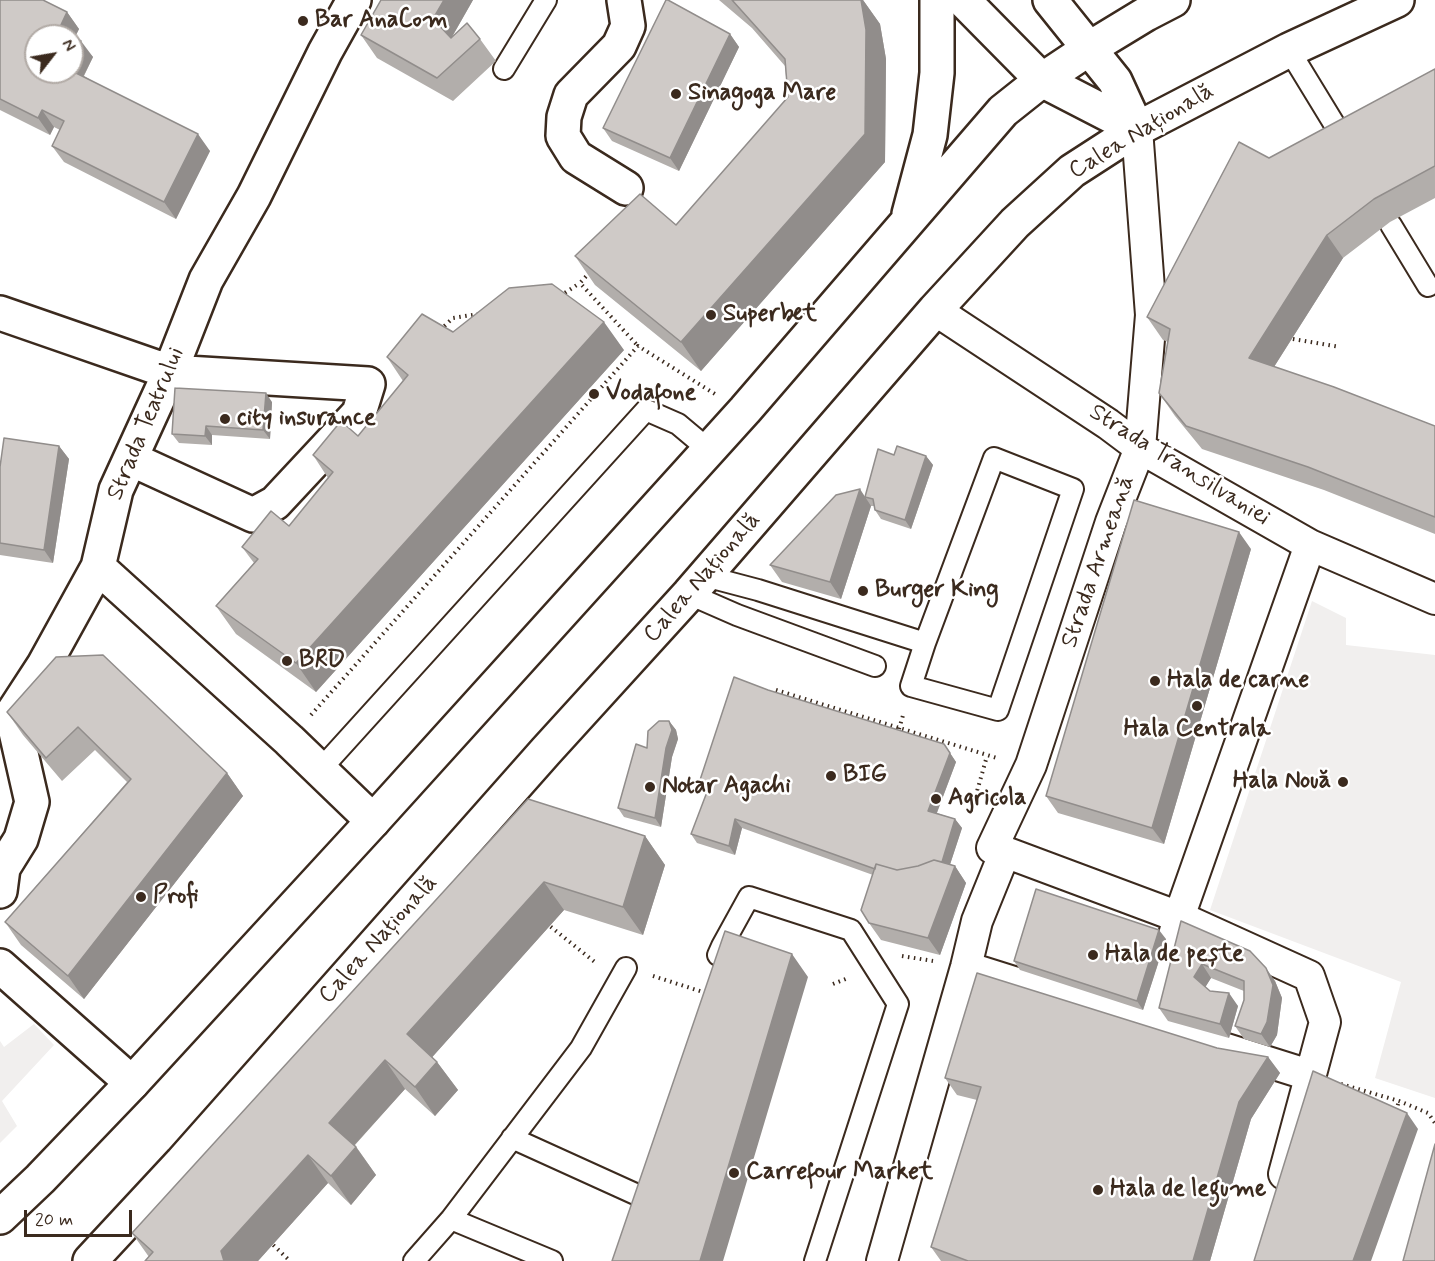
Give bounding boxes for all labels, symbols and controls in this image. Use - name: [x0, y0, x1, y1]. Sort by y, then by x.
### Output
- place label: Bar AnaCom: [315, 7, 448, 35]
- marker: Bar AnaCom: [296, 14, 310, 28]
- north arrow: [24, 24, 84, 84]
- text: N: [56, 36, 80, 55]
- street label: Calea Națională: [1064, 77, 1220, 187]
- place label: Sinagoga Mare: [688, 80, 836, 108]
- marker: Sinagoga Mare: [669, 87, 683, 101]
- place label: Superbet: [723, 301, 817, 329]
- marker: Superbet: [704, 308, 718, 322]
- street label: Strada Teatrului: [102, 343, 192, 505]
- place label: Vodafone: [606, 380, 696, 408]
- marker: Vodafone: [587, 387, 601, 401]
- street label: Strada Transilvaniei: [1083, 399, 1275, 533]
- place label: city insurance: [237, 405, 376, 433]
- marker: city insurance: [218, 412, 232, 426]
- street label: Strada Armeană: [1056, 472, 1142, 652]
- street label: Calea Națională: [638, 507, 768, 649]
- place label: Burger King: [875, 577, 999, 605]
- marker: Burger King: [856, 584, 870, 598]
- place label: BRD: [299, 647, 345, 675]
- marker: BRD: [280, 654, 294, 668]
- place label: Hala de carne: [1167, 667, 1309, 695]
- marker: Hala de carne: [1148, 674, 1162, 688]
- marker: Hala Centrala: [1190, 699, 1204, 713]
- place label: Hala Centrala: [1124, 716, 1270, 744]
- place label: BIG: [843, 762, 887, 790]
- place label: Hala Nouă: [1233, 768, 1331, 796]
- marker: BIG: [824, 769, 838, 783]
- place label: Notar Agachi: [662, 773, 791, 801]
- marker: Hala Nouă: [1336, 775, 1350, 789]
- marker: Notar Agachi: [643, 780, 657, 794]
- place label: Agricola: [948, 785, 1027, 813]
- marker: Agricola: [929, 792, 943, 806]
- street label: Calea Națională: [313, 869, 445, 1011]
- place label: Profi: [153, 883, 198, 911]
- marker: Profi: [134, 890, 148, 904]
- place label: Hala de pește: [1105, 941, 1244, 969]
- marker: Hala de pește: [1086, 948, 1100, 962]
- place label: Carrefour Market: [746, 1159, 933, 1187]
- marker: Carrefour Market: [727, 1166, 741, 1180]
- place label: Hala de legume: [1110, 1176, 1266, 1204]
- marker: Hala de legume: [1091, 1183, 1105, 1197]
- scale bar: [27, 1198, 135, 1236]
- text: 20 m: [35, 1208, 73, 1232]

